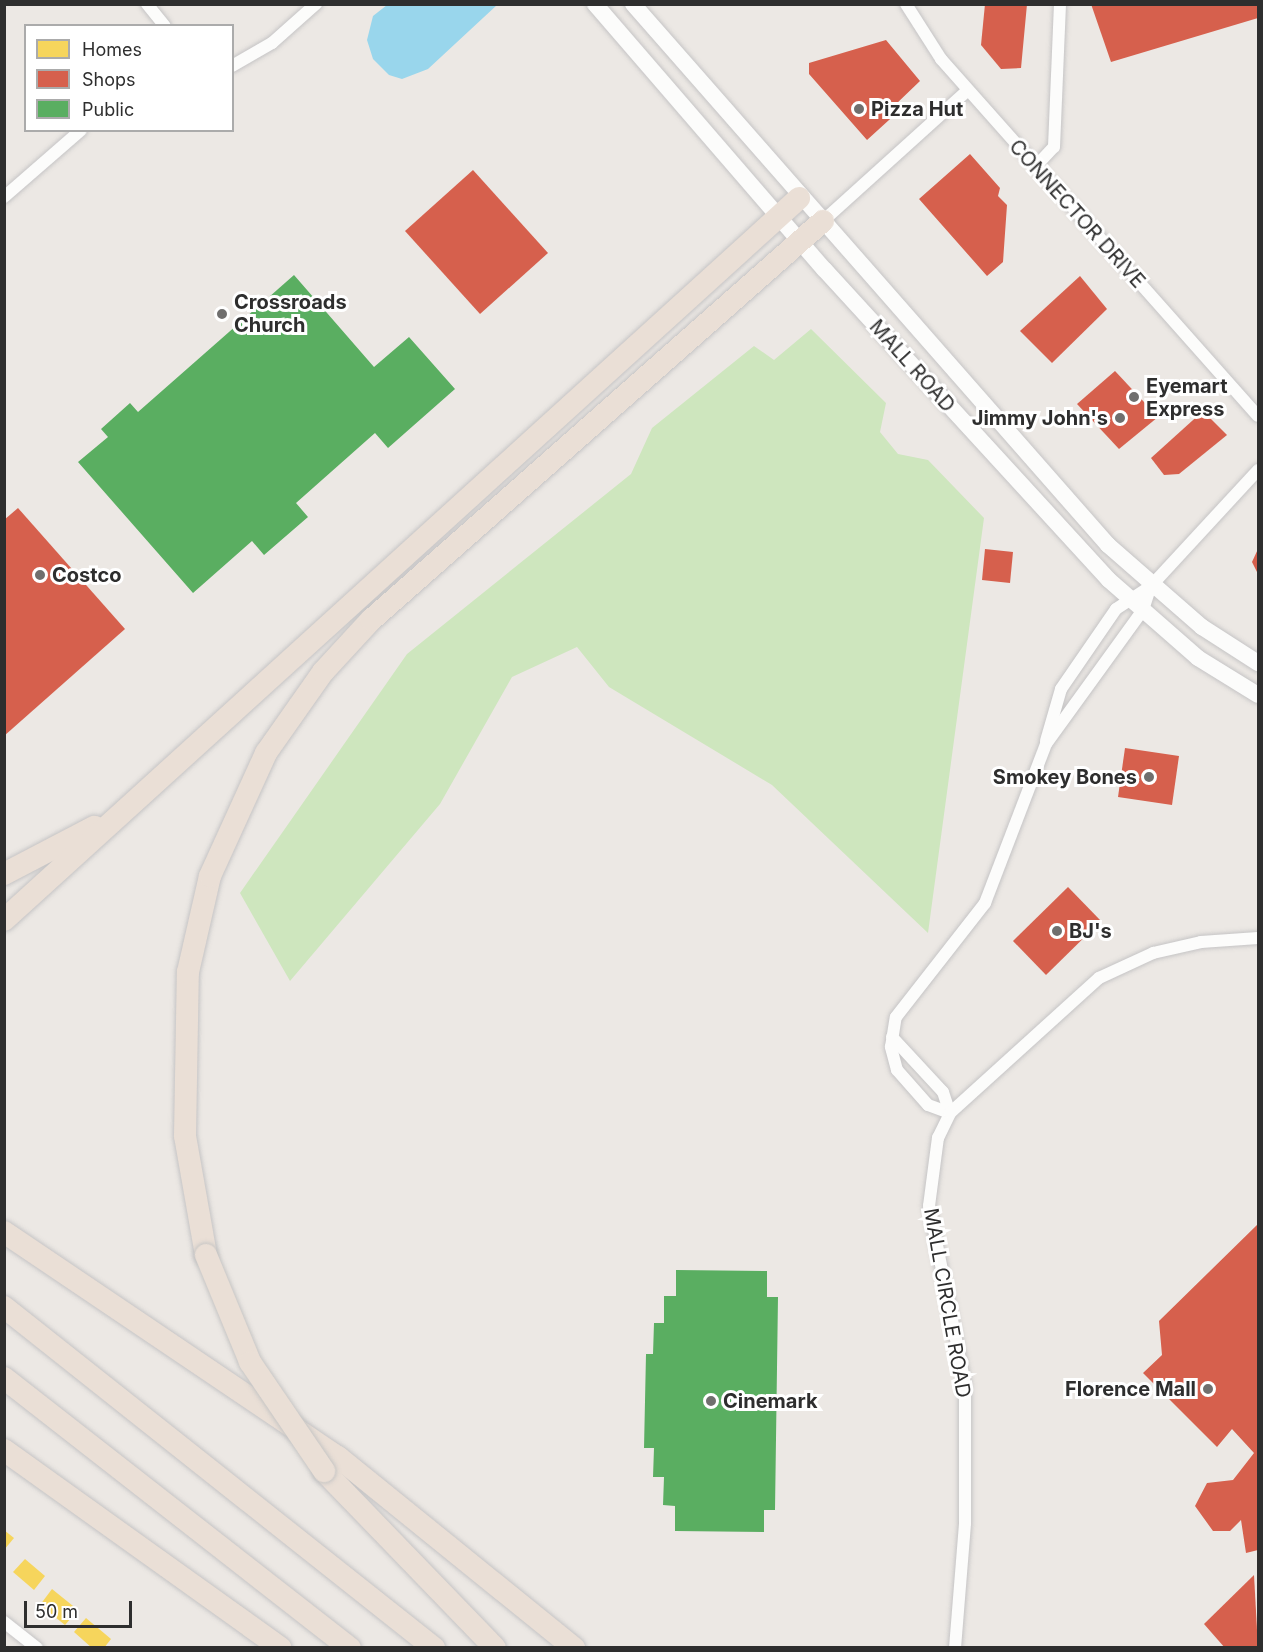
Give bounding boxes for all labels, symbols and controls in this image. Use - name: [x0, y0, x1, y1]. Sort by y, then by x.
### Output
- legend: [24, 24, 234, 132]
- text: Homes: [82, 39, 142, 60]
- text: Shops: [82, 69, 136, 90]
- place label: Pizza Hut: [871, 97, 963, 121]
- text: Public: [82, 99, 134, 120]
- marker: Pizza Hut: [852, 102, 866, 116]
- street label: CONNECTOR DRIVE: [1004, 135, 1150, 293]
- place label: Crossroads Church: [234, 290, 347, 337]
- marker: Crossroads Church: [215, 307, 229, 321]
- street label: MALL ROAD: [864, 315, 960, 417]
- place label: Eyemart Express: [1146, 374, 1227, 421]
- marker: Eyemart Express: [1127, 390, 1141, 404]
- place label: Jimmy John's: [972, 406, 1108, 430]
- marker: Jimmy John's: [1113, 411, 1127, 425]
- place label: Costco: [52, 563, 121, 587]
- marker: Costco: [33, 568, 47, 582]
- place label: Smokey Bones: [993, 765, 1137, 789]
- marker: Smokey Bones: [1142, 770, 1156, 784]
- place label: BJ's: [1069, 919, 1112, 943]
- marker: BJ's: [1050, 924, 1064, 938]
- street label: MALL CIRCLE ROAD: [918, 1206, 976, 1400]
- place label: Florence Mall: [1065, 1377, 1196, 1401]
- marker: Florence Mall: [1201, 1382, 1215, 1396]
- place label: Cinemark: [723, 1389, 818, 1413]
- marker: Cinemark: [704, 1394, 718, 1408]
- scale bar: [27, 1589, 135, 1627]
- text: 50 m: [35, 1601, 78, 1622]

